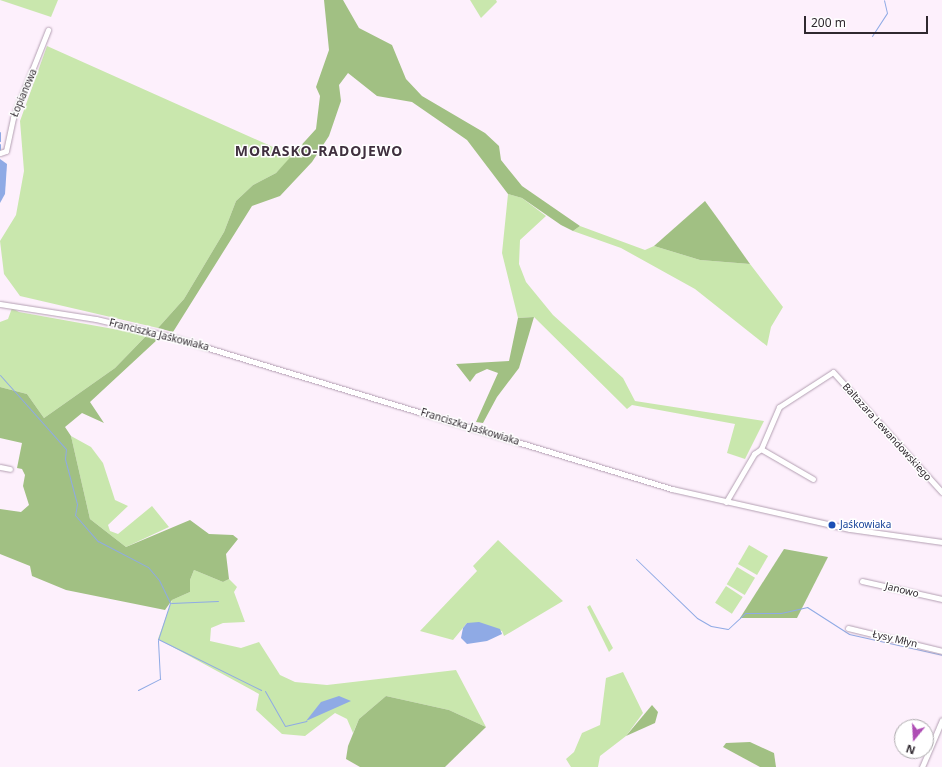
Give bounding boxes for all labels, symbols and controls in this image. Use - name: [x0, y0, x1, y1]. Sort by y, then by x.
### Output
- scale bar: [806, 8, 930, 34]
- text: 200 m: [811, 14, 846, 31]
- street label: Łopianowa: [8, 67, 40, 119]
- district label: MORASKO-RADOJEWO: [235, 143, 403, 159]
- street label: Franciszka Jaśkowiaka: [108, 317, 210, 353]
- street label: Baltazara Lewandowskiego: [840, 381, 934, 483]
- street label: Franciszka Jaśkowiaka: [419, 406, 521, 448]
- place label: Jaśkowiaka: [840, 519, 891, 531]
- marker: Jaśkowiaka: [827, 520, 837, 530]
- street label: Janowo: [884, 580, 920, 600]
- street label: Łysy Młyn: [871, 628, 919, 650]
- north arrow: [894, 719, 934, 759]
- text: N: [904, 741, 917, 758]

